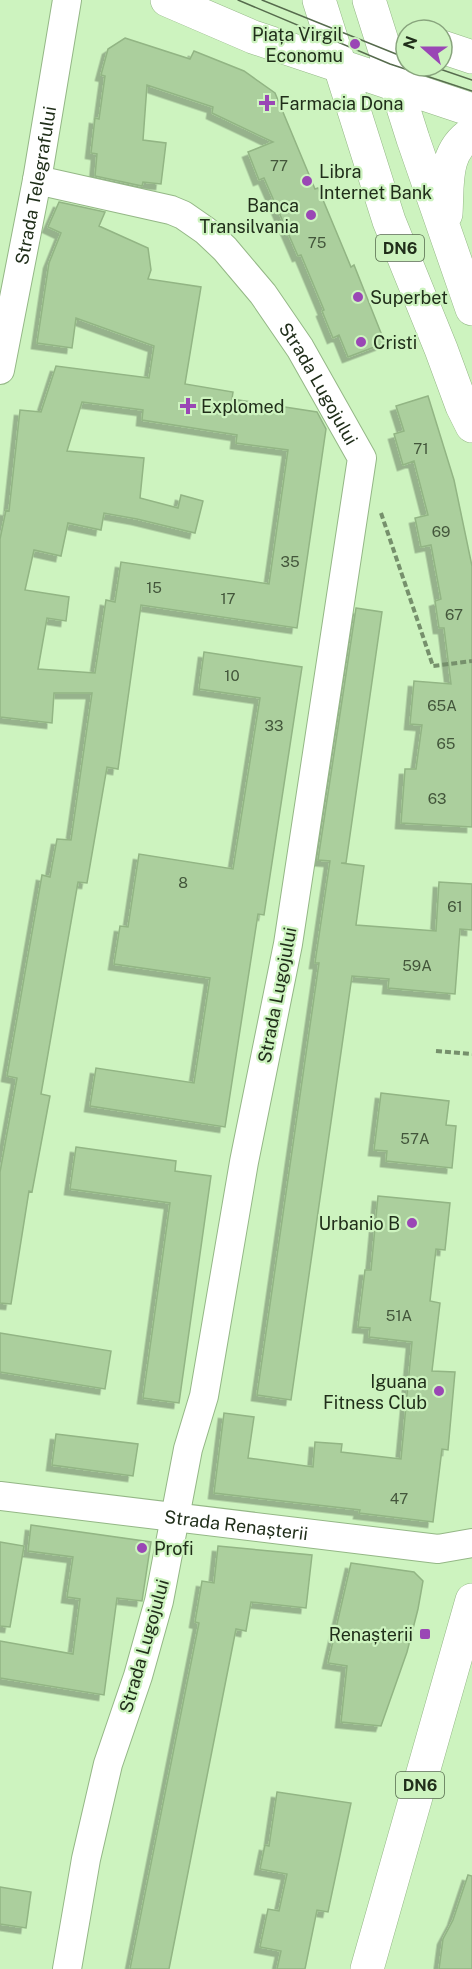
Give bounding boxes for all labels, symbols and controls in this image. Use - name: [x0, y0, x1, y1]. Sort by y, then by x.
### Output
- north arrow: [394, 18, 454, 78]
- place label: Piața Virgil Economu: [252, 24, 343, 66]
- text: N: [399, 34, 422, 52]
- marker: Piața Virgil Economu: [348, 37, 362, 51]
- place label: Farmacia Dona: [279, 93, 403, 114]
- marker: Farmacia Dona: [260, 96, 274, 110]
- street label: Strada Telegrafului: [10, 104, 60, 266]
- house number: 77: [270, 157, 288, 174]
- place label: Libra Internet Bank: [319, 161, 432, 203]
- marker: Libra Internet Bank: [300, 174, 314, 188]
- place label: Banca Transilvania: [200, 195, 299, 237]
- marker: Banca Transilvania: [304, 208, 318, 222]
- house number: 75: [308, 234, 326, 251]
- road number: DN6: [376, 235, 424, 261]
- place label: Superbet: [370, 287, 448, 308]
- marker: Superbet: [351, 290, 365, 304]
- street label: Strada Lugojului: [275, 318, 363, 448]
- place label: Cristi: [373, 332, 417, 353]
- marker: Cristi: [354, 335, 368, 349]
- place label: Explomed: [201, 396, 285, 417]
- marker: Explomed: [179, 397, 197, 415]
- house number: 71: [413, 440, 429, 457]
- house number: 69: [432, 523, 450, 540]
- house number: 35: [280, 553, 300, 570]
- house number: 15: [146, 579, 162, 596]
- house number: 17: [220, 590, 236, 607]
- house number: 67: [445, 606, 463, 623]
- house number: 10: [224, 667, 240, 684]
- house number: 65A: [427, 697, 457, 714]
- house number: 33: [265, 717, 283, 734]
- house number: 65: [437, 735, 455, 752]
- house number: 63: [428, 790, 446, 807]
- house number: 8: [178, 874, 188, 891]
- house number: 61: [447, 898, 463, 915]
- street label: Strada Lugojului: [254, 925, 300, 1065]
- house number: 59A: [402, 957, 432, 974]
- house number: 57A: [400, 1130, 430, 1147]
- place label: Urbanio B: [318, 1213, 400, 1234]
- marker: Urbanio B: [405, 1216, 419, 1230]
- house number: 51A: [386, 1307, 413, 1324]
- place label: Iguana Fitness Club: [323, 1371, 427, 1413]
- marker: Iguana Fitness Club: [432, 1384, 446, 1398]
- house number: 47: [390, 1490, 408, 1507]
- street label: Strada Renașterii: [163, 1505, 309, 1544]
- place label: Profi: [154, 1538, 194, 1559]
- marker: Profi: [135, 1541, 149, 1555]
- street label: Strada Lugojului: [115, 1577, 173, 1715]
- place label: Renașterii: [329, 1624, 413, 1645]
- marker: Renașterii: [418, 1627, 432, 1641]
- road number: DN6: [396, 1772, 444, 1798]

